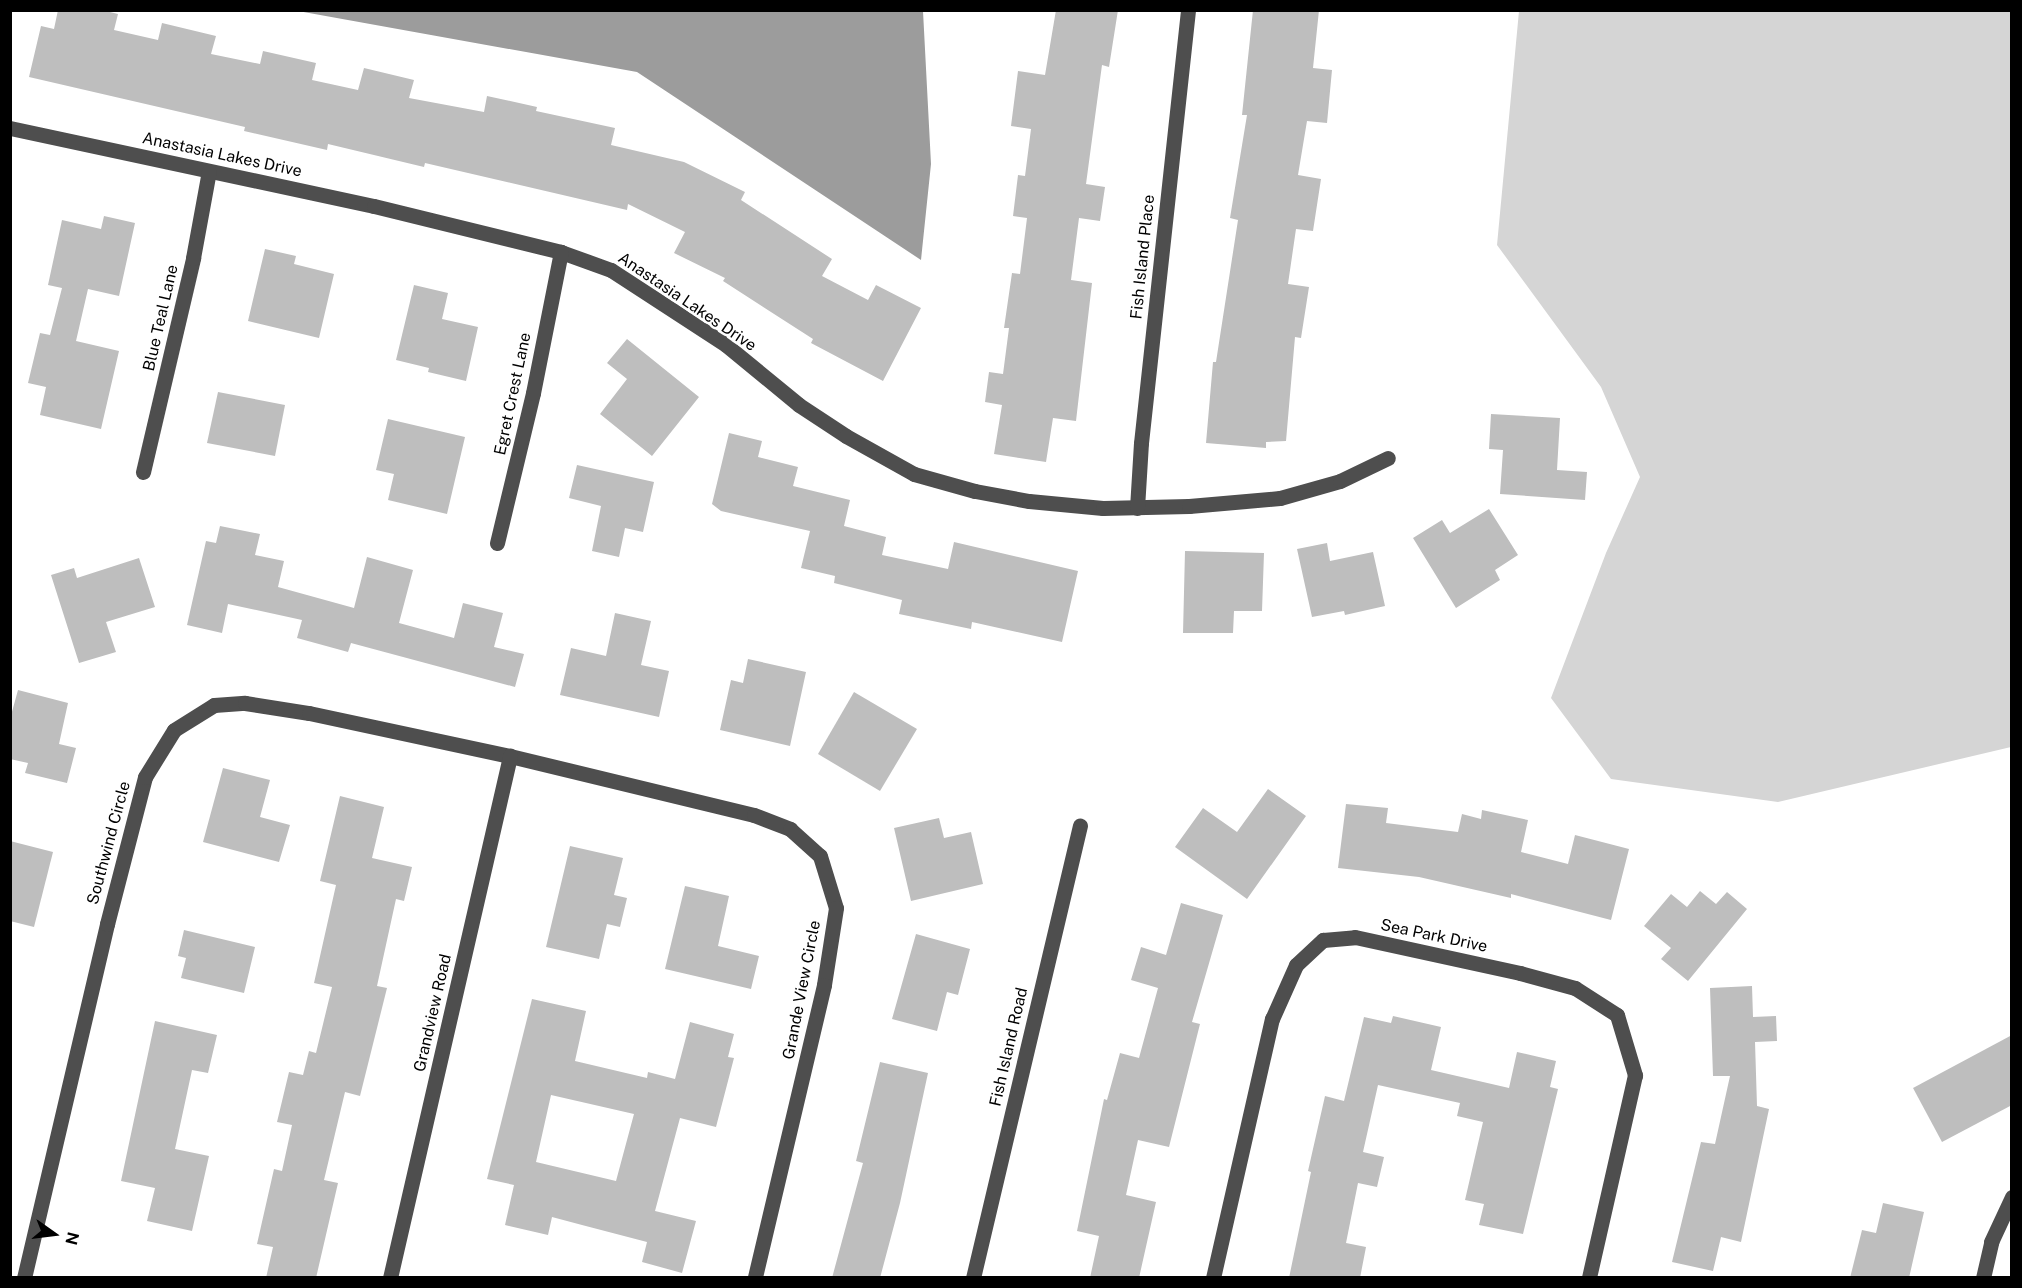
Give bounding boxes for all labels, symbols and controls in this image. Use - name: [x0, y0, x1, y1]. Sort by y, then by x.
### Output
- street label: Anastasia Lakes Drive: [140, 129, 304, 181]
- street label: Fish Island Place: [1127, 194, 1159, 320]
- street label: Anastasia Lakes Drive: [614, 249, 760, 355]
- street label: Blue Teal Lane: [139, 263, 183, 373]
- street label: Egret Crest Lane: [491, 331, 535, 457]
- street label: Southwind Circle: [83, 779, 135, 907]
- street label: Sea Park Drive: [1379, 915, 1489, 957]
- street label: Grande View Circle: [779, 919, 825, 1061]
- street label: Grandview Road: [410, 952, 456, 1074]
- street label: Fish Island Road: [986, 986, 1032, 1108]
- north arrow: [24, 1204, 84, 1264]
- text: N: [61, 1230, 83, 1247]

